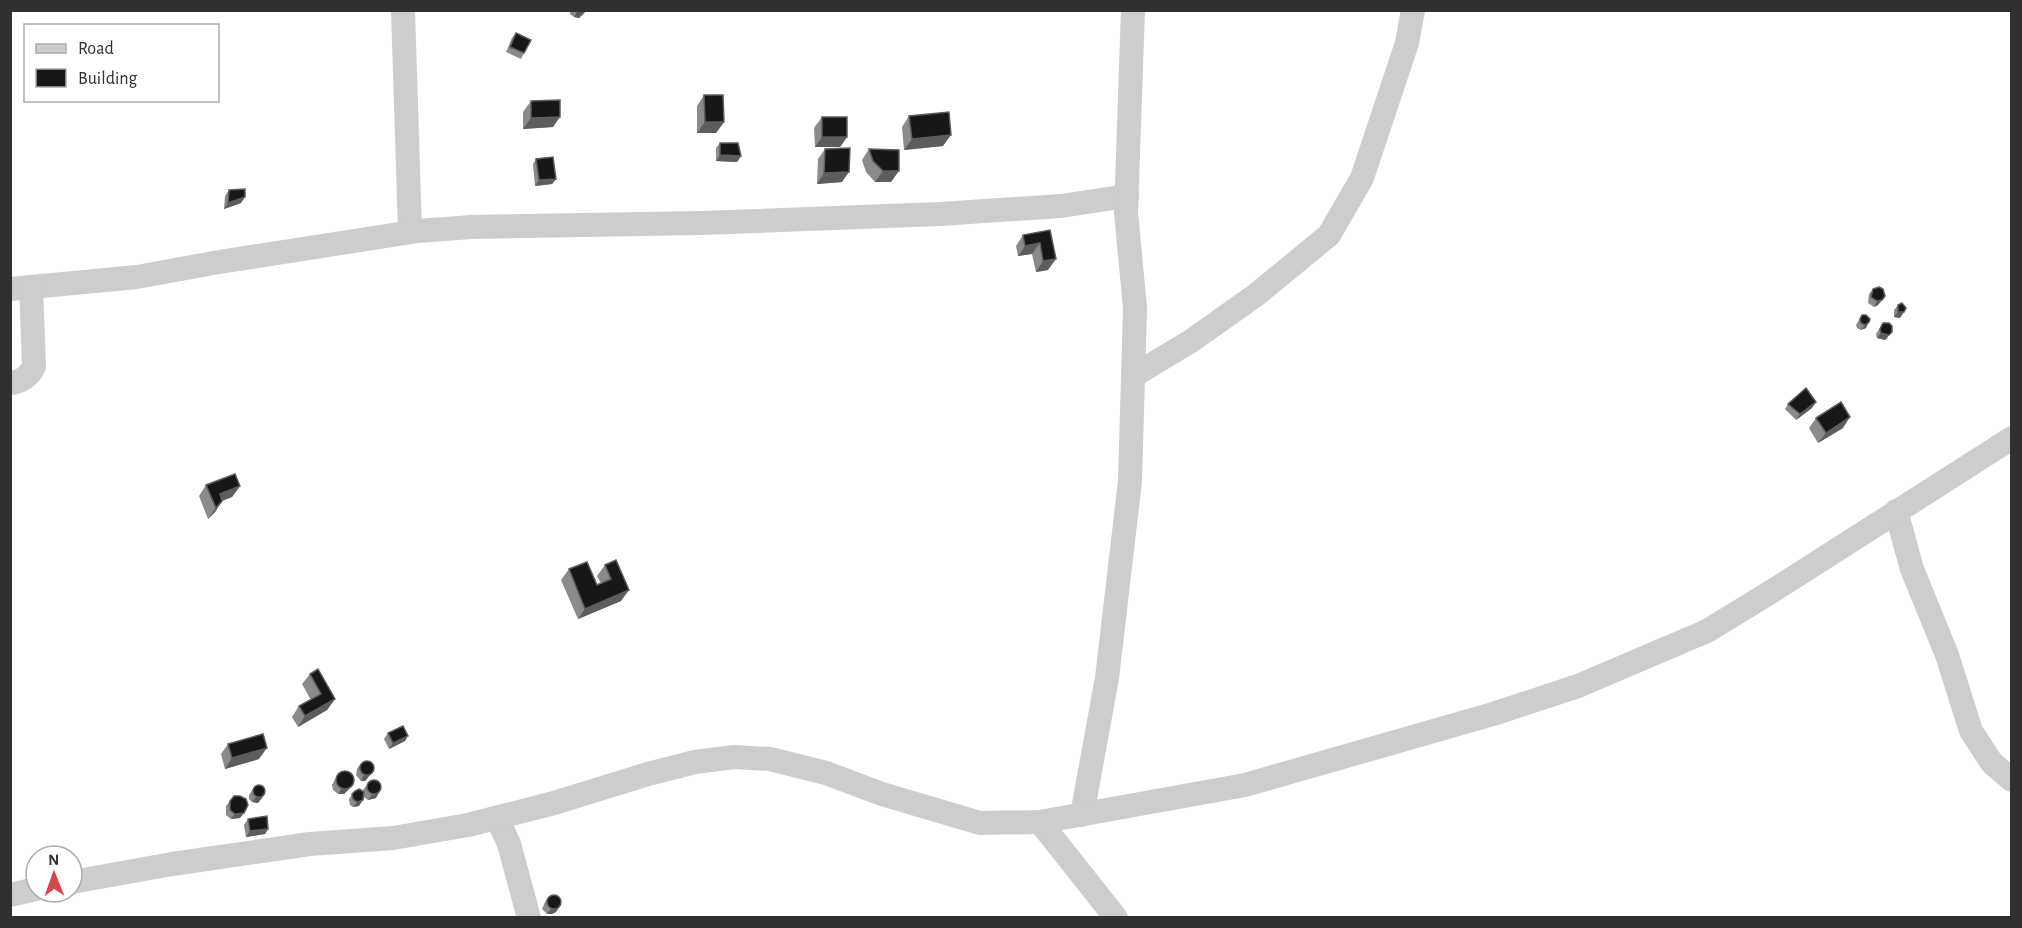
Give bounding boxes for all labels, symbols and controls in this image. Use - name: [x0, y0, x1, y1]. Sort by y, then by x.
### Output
- legend: [24, 24, 219, 102]
- text: Road: [78, 40, 114, 58]
- text: Building: [78, 70, 138, 88]
- north arrow: [24, 844, 84, 904]
- text: N: [48, 852, 59, 868]

